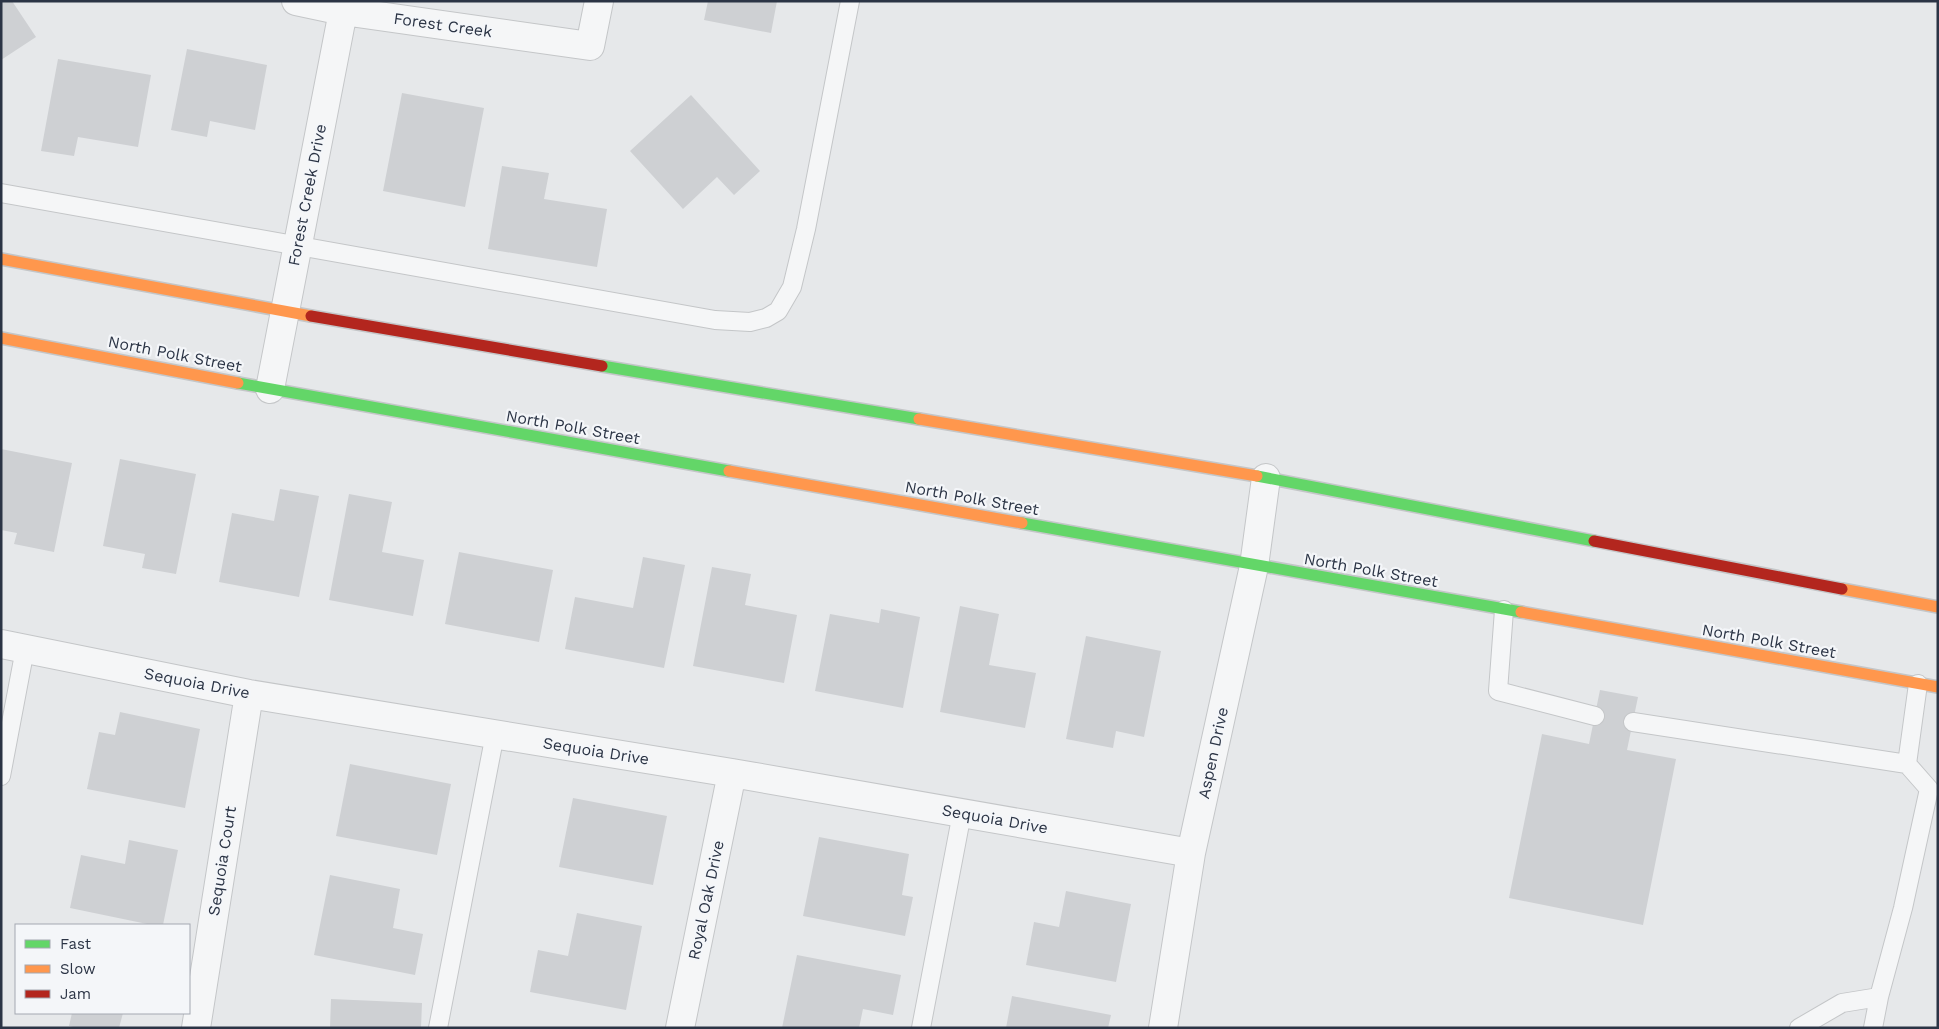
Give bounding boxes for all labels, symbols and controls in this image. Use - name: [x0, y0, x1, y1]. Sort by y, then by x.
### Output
- street label: Forest Creek: [392, 9, 494, 41]
- street label: Forest Creek Drive: [284, 122, 330, 268]
- street label: North Polk Street: [107, 332, 244, 376]
- street label: North Polk Street: [504, 406, 642, 448]
- street label: North Polk Street: [903, 477, 1041, 519]
- street label: North Polk Street: [1302, 549, 1440, 591]
- street label: North Polk Street: [1700, 620, 1838, 662]
- street label: Sequoia Drive: [143, 663, 251, 703]
- street label: Aspen Drive: [1194, 705, 1232, 801]
- street label: Sequoia Drive: [542, 733, 650, 769]
- street label: Sequoia Drive: [941, 800, 1049, 838]
- street label: Sequoia Court: [204, 805, 240, 917]
- street label: Royal Oak Drive: [684, 839, 728, 961]
- legend: [15, 924, 190, 1014]
- text: Fast: [60, 935, 92, 953]
- text: Slow: [60, 960, 96, 978]
- text: Jam: [60, 985, 91, 1003]

